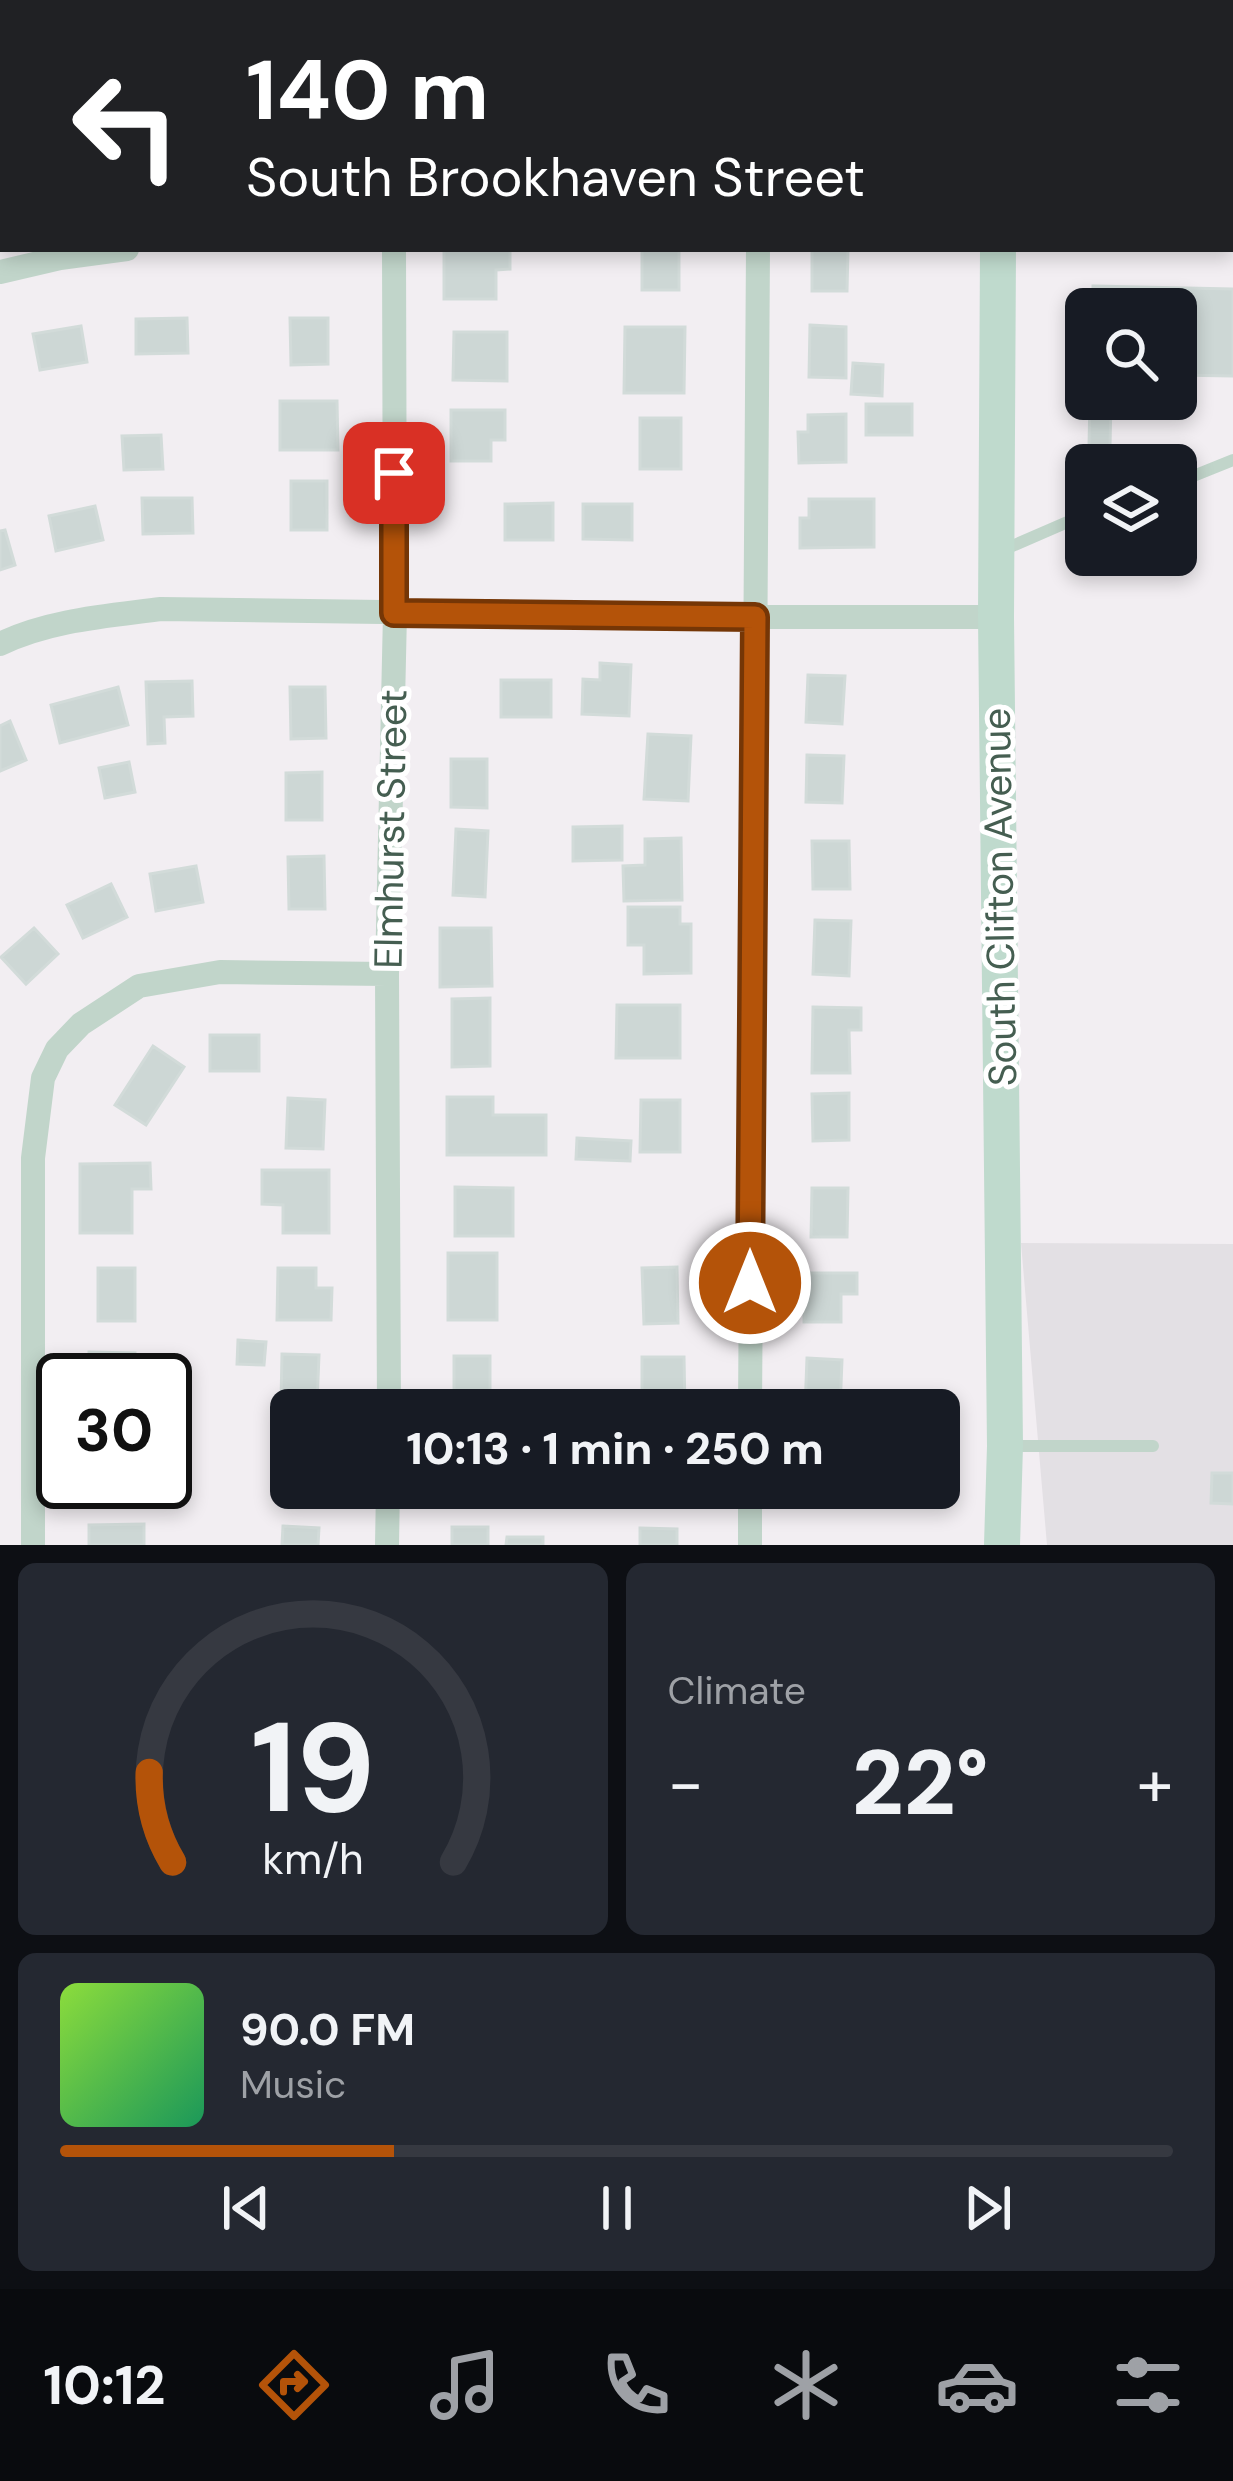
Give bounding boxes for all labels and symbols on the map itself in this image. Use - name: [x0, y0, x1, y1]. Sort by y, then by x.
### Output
- pin: [343, 422, 445, 524]
- street label: Elmhurst Street: [363, 689, 418, 969]
- street label: South Clifton Avenue: [971, 707, 1028, 1087]
- position arrow: [687, 1220, 813, 1346]
- speed limit sign: 30: [36, 1353, 192, 1509]

